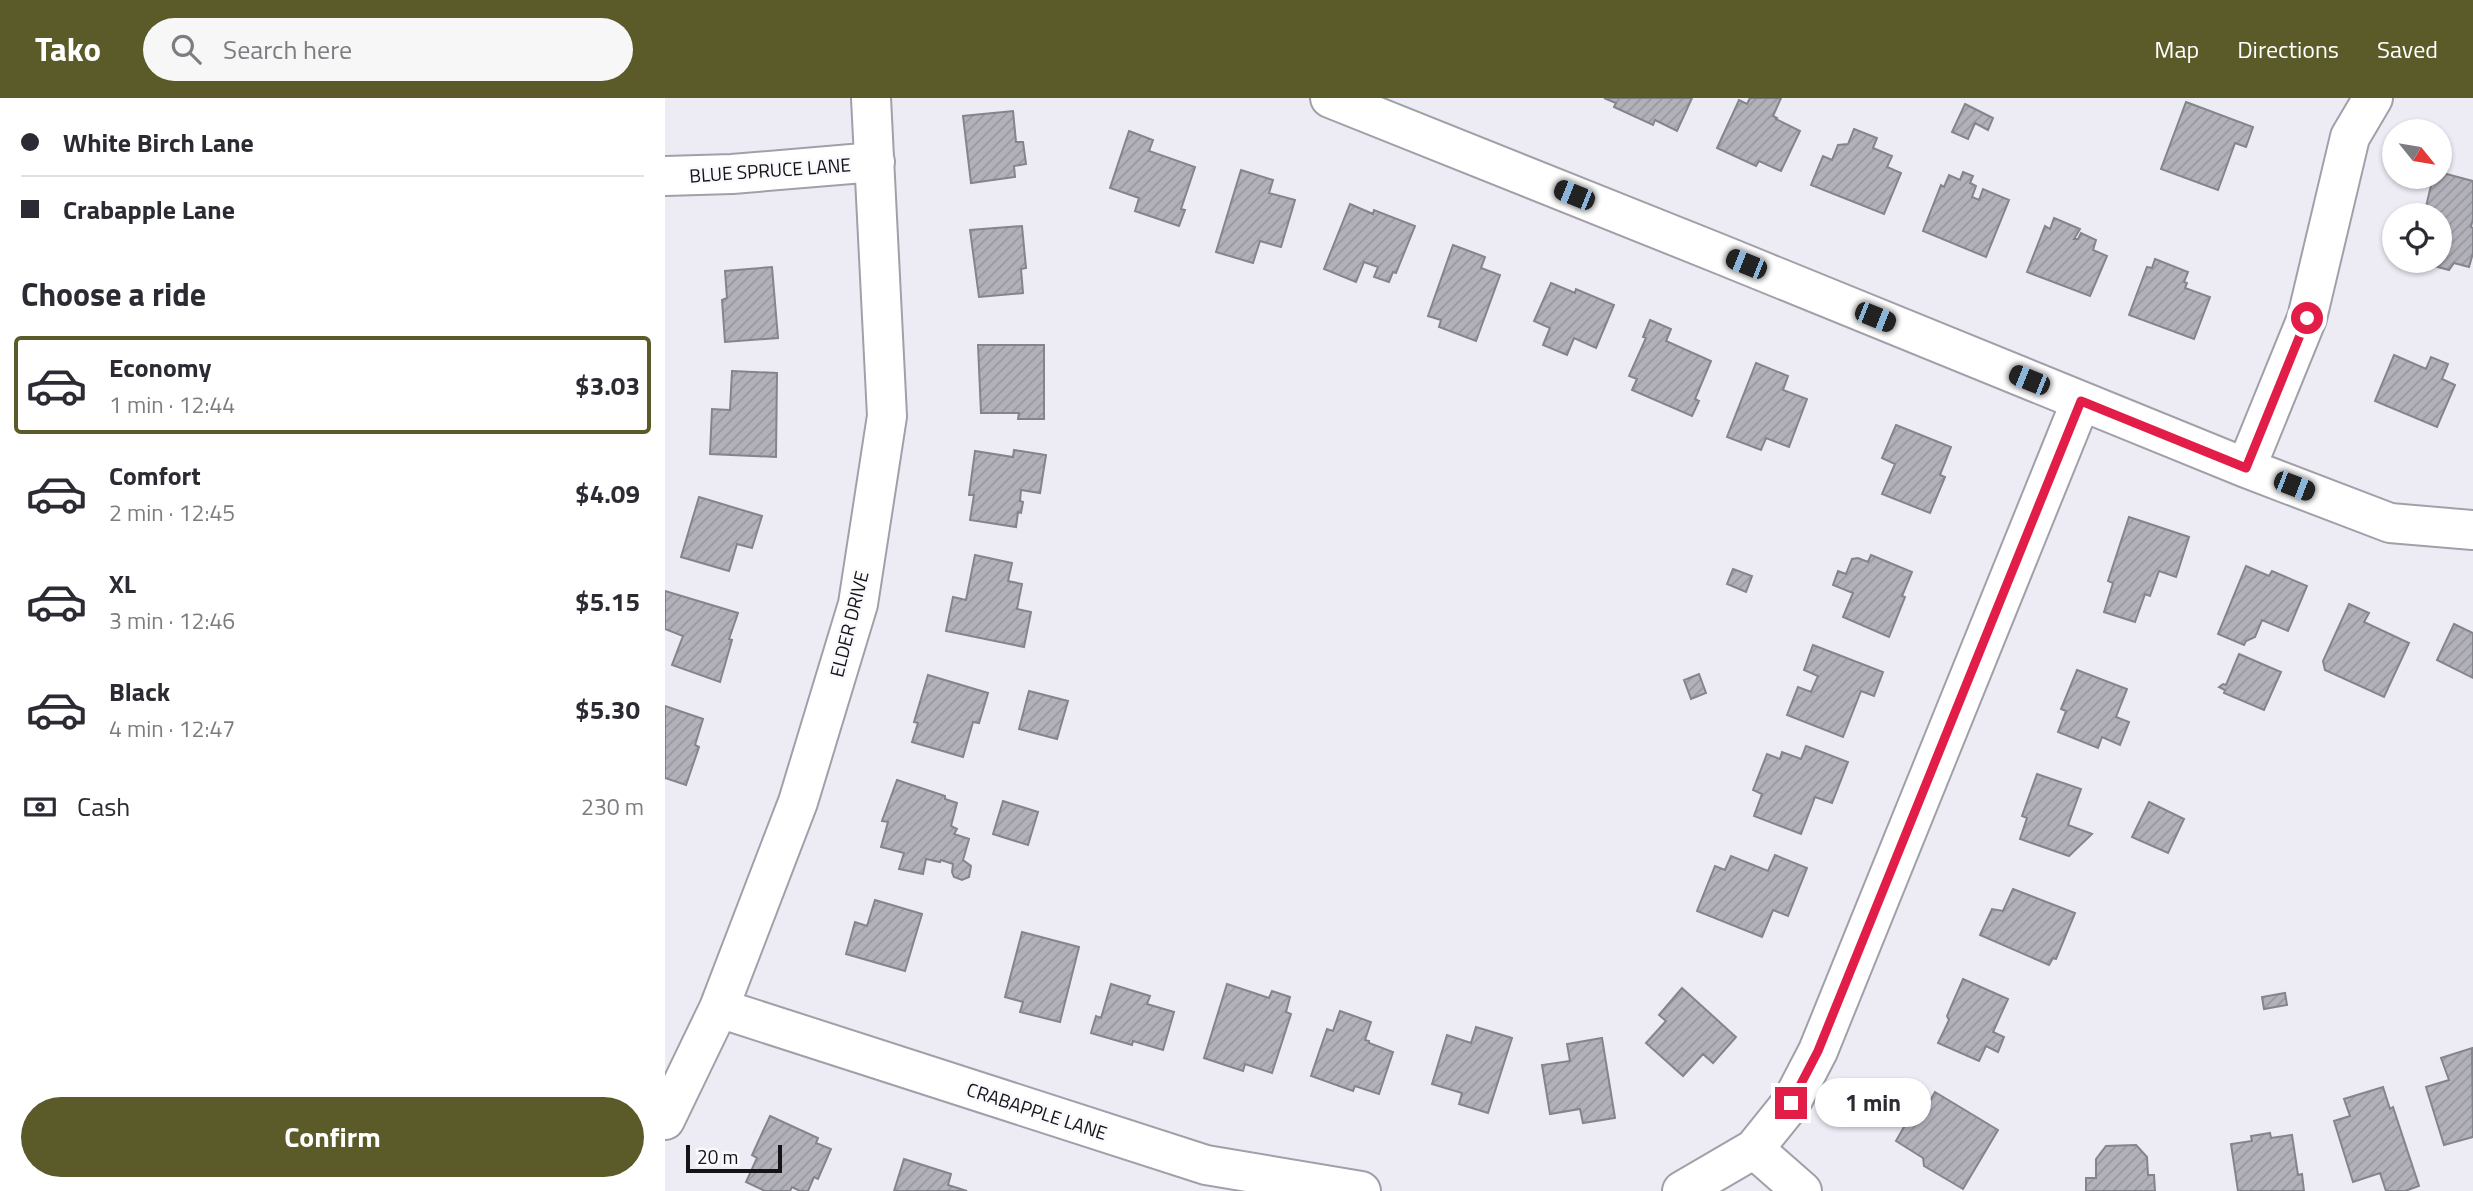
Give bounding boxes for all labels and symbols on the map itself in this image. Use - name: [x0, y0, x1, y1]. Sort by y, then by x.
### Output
- north arrow: [2382, 119, 2452, 189]
- street label: BLUE SPRUCE LANE: [688, 149, 852, 190]
- car: [1551, 177, 1598, 213]
- car: [1723, 246, 1770, 282]
- car: [1852, 299, 1899, 335]
- route start: [2291, 302, 2323, 334]
- car: [2006, 362, 2053, 398]
- car: [2271, 469, 2318, 503]
- street label: ELDER DRIVE: [821, 568, 876, 680]
- street label: CRABAPPLE LANE: [963, 1074, 1111, 1147]
- callout: 1 min: [1815, 1079, 1931, 1128]
- route end: [1775, 1087, 1807, 1119]
- scale bar: [686, 1142, 782, 1174]

